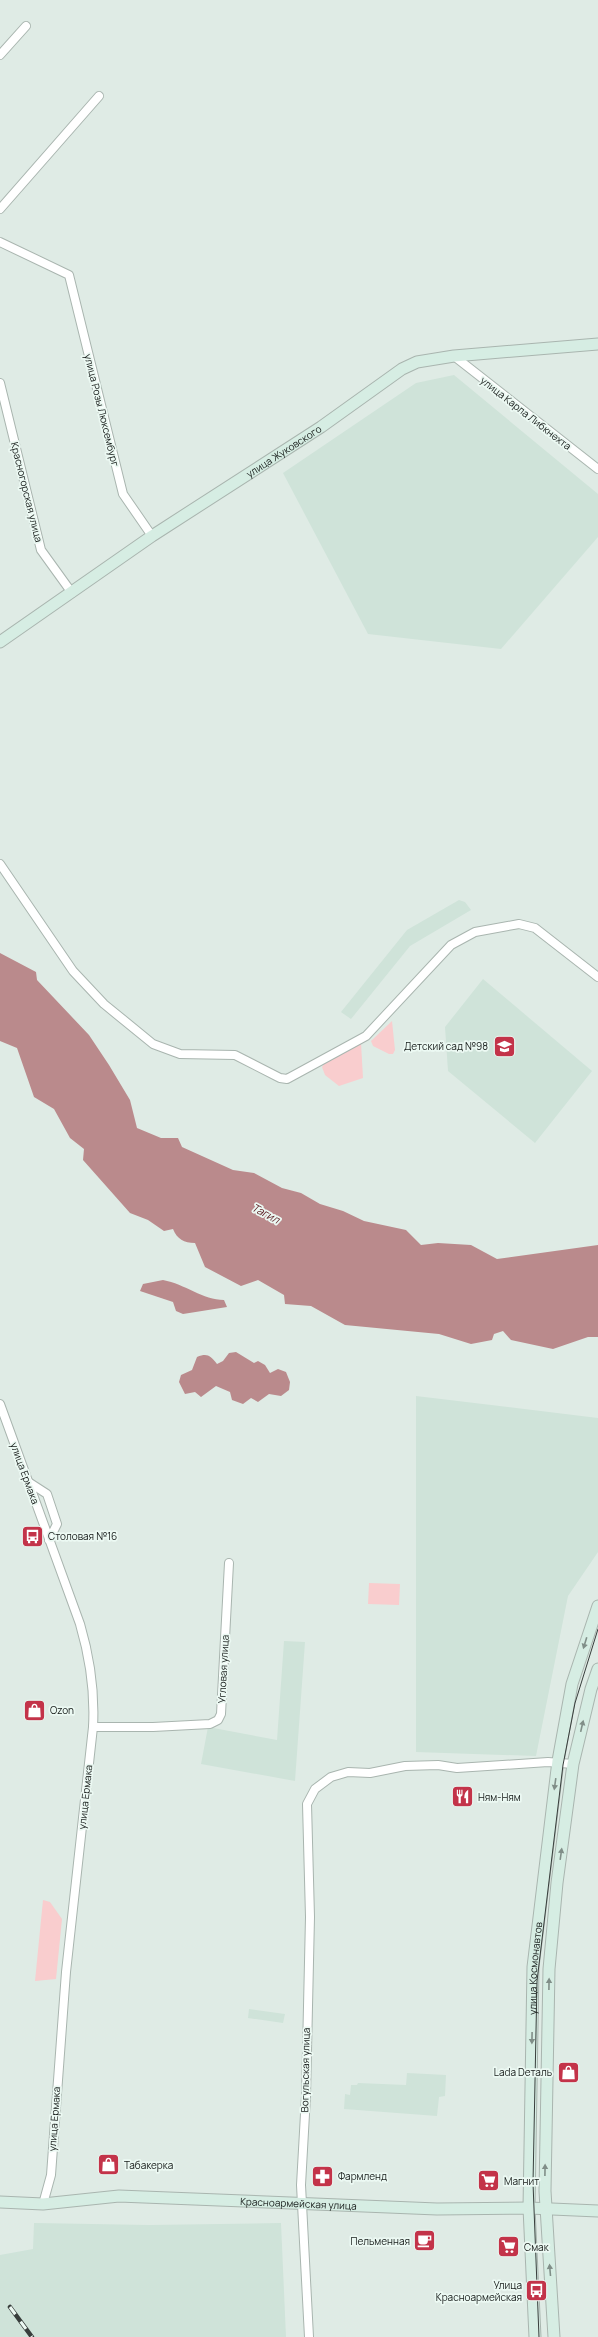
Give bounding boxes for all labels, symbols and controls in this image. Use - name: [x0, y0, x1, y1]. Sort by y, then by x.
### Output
- street label: улица Розы Люксембург: [81, 352, 123, 468]
- street label: улица Карла Либкнехта: [478, 373, 574, 453]
- street label: улица Жуковского: [243, 422, 324, 481]
- street label: Красногорская улица: [8, 440, 46, 544]
- school or university icon: Детский сад №98: [491, 1033, 517, 1059]
- place label: Детский сад №98: [404, 1039, 488, 1053]
- water label: Тагил: [249, 1199, 284, 1227]
- street label: улица Ермака: [7, 1440, 43, 1506]
- bus stop icon: Столовая №16: [20, 1523, 46, 1549]
- place label: Столовая №16: [48, 1529, 117, 1543]
- street label: Угловая улица: [214, 1634, 232, 1704]
- one-way arrow: [582, 1637, 588, 1649]
- shop icon: Ozon: [22, 1697, 48, 1723]
- place label: Ozon: [50, 1703, 74, 1717]
- one-way arrow: [579, 1720, 585, 1732]
- street label: улица Ермака: [75, 1764, 95, 1830]
- one-way arrow: [552, 1778, 558, 1790]
- restaurant icon: Ням-Ням: [449, 1784, 475, 1810]
- place label: Ням-Ням: [478, 1790, 521, 1804]
- one-way arrow: [558, 1848, 564, 1861]
- street label: улица Космонавтов: [525, 1920, 546, 2015]
- one-way arrow: [546, 1977, 552, 1990]
- street label: Вогульская улица: [297, 2028, 313, 2112]
- one-way arrow: [529, 2032, 535, 2045]
- shop icon: Lada Dеталь: [555, 2059, 581, 2085]
- place label: Lada Dеталь: [494, 2065, 552, 2079]
- street label: улица Ермака: [45, 2086, 63, 2152]
- shop icon: Табакерка: [95, 2152, 121, 2178]
- place label: Табакерка: [124, 2158, 173, 2172]
- pharmacy icon: Фармленд: [309, 2163, 335, 2189]
- one-way arrow: [542, 2163, 548, 2176]
- supermarket icon: Магнит: [475, 2168, 501, 2194]
- place label: Фармленд: [338, 2169, 387, 2183]
- place label: Магнит: [504, 2174, 539, 2188]
- street label: Красноармейская улица: [240, 2194, 357, 2213]
- cafe icon: Пельменная: [412, 2228, 438, 2254]
- place label: Пельменная: [350, 2234, 410, 2248]
- supermarket icon: Смак: [495, 2234, 521, 2260]
- place label: Смак: [524, 2240, 550, 2254]
- one-way arrow: [546, 2264, 553, 2276]
- place label: Улица Красноармейская: [436, 2278, 522, 2304]
- bus stop icon: Улица Красноармейская: [524, 2278, 550, 2304]

